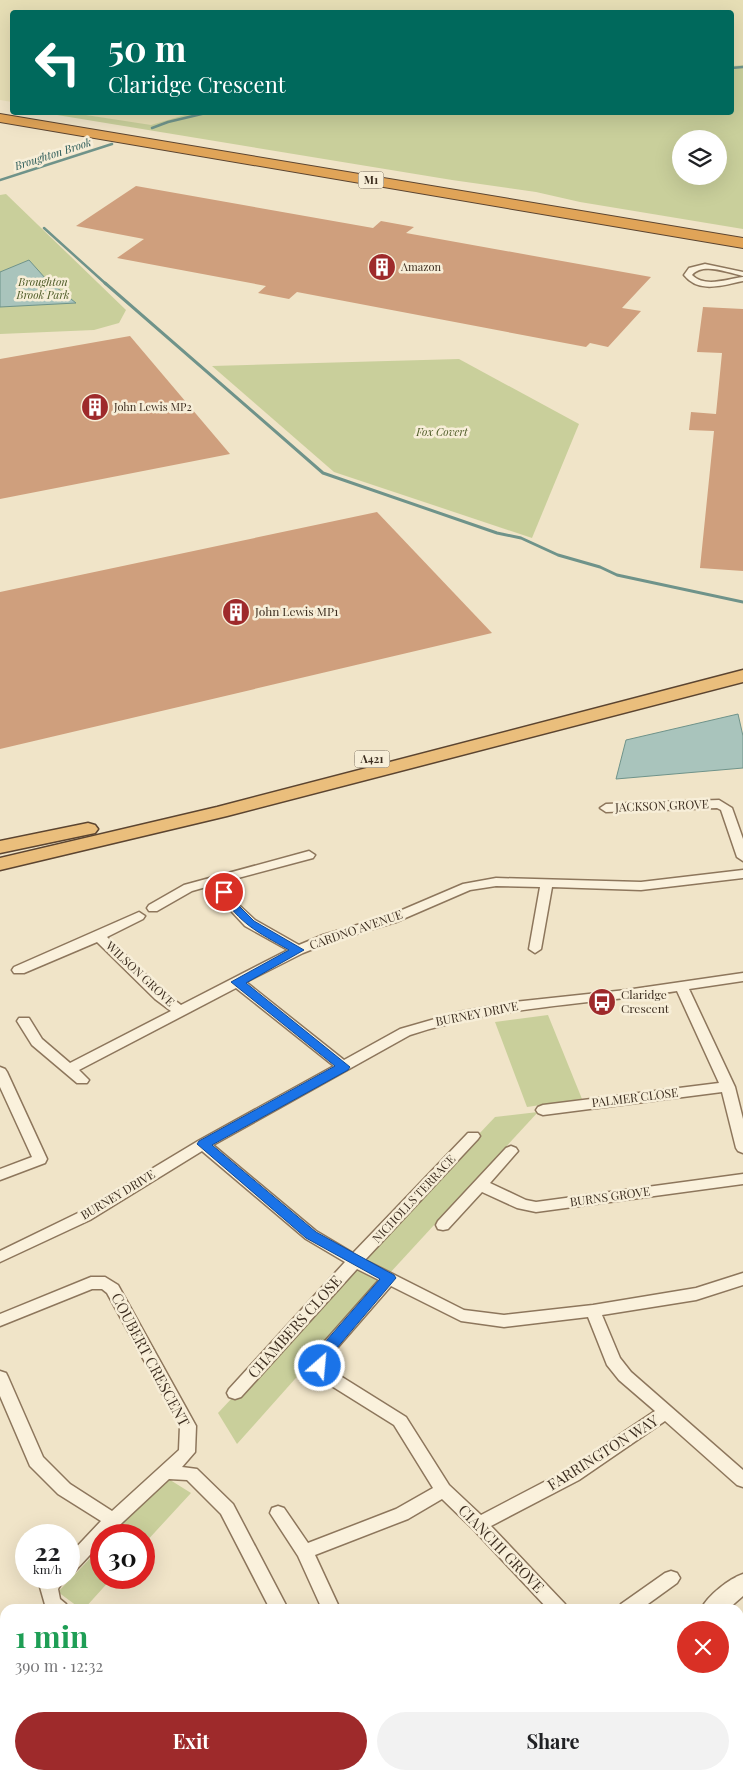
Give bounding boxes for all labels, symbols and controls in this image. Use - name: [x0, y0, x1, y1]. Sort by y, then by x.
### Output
- text: 50 m: [108, 24, 186, 71]
- icon: left: [25, 30, 90, 95]
- text: Claridge Crescent: [108, 69, 286, 99]
- map controls: [672, 130, 727, 185]
- button: layers: [672, 130, 727, 185]
- water label: Broughton Brook: [12, 134, 93, 173]
- road number: M1: [358, 172, 384, 188]
- building icon: Amazon: [367, 252, 397, 282]
- place label: Amazon: [400, 259, 441, 274]
- park label: Broughton Brook Park: [15, 274, 70, 302]
- building icon: John Lewis MP2: [80, 392, 110, 422]
- place label: John Lewis MP2: [113, 399, 192, 414]
- park label: Fox Covert: [415, 424, 469, 439]
- building icon: John Lewis MP1: [221, 597, 251, 627]
- place label: John Lewis MP1: [254, 603, 339, 619]
- road number: A421: [354, 751, 390, 768]
- street label: JACKSON GROVE: [614, 795, 709, 815]
- pin: [203, 871, 245, 913]
- icon: arrive: [210, 878, 238, 906]
- street label: CARDNO AVENUE: [307, 906, 404, 953]
- street label: WILSON GROVE: [102, 937, 179, 1009]
- place label: Claridge Crescent: [621, 986, 670, 1016]
- bus stop icon: Claridge Crescent: [587, 987, 617, 1017]
- street label: BURNEY DRIVE: [434, 997, 520, 1029]
- street label: PALMER CLOSE: [591, 1084, 679, 1110]
- street label: NICHOLLS TERRACE: [368, 1151, 458, 1246]
- street label: BURNEY DRIVE: [77, 1166, 158, 1223]
- street label: BURNS GROVE: [569, 1182, 651, 1210]
- street label: CHAMBERS CLOSE: [243, 1271, 346, 1382]
- street label: COUBERT CRESCENT: [107, 1289, 195, 1430]
- position arrow: [293, 1339, 345, 1391]
- street label: FARRINGTON WAY: [543, 1410, 662, 1494]
- street label: CIANCHI GROVE: [454, 1500, 549, 1597]
- speed limit sign: 30: [90, 1524, 155, 1589]
- text: 22: [34, 1534, 61, 1567]
- text: km/h: [33, 1561, 62, 1577]
- text: 1 min: [15, 1616, 89, 1656]
- button: close: [677, 1621, 729, 1673]
- text: 390 m · 12:32: [15, 1655, 103, 1676]
- button: Exit: [15, 1712, 367, 1770]
- button: Share: [377, 1712, 729, 1770]

